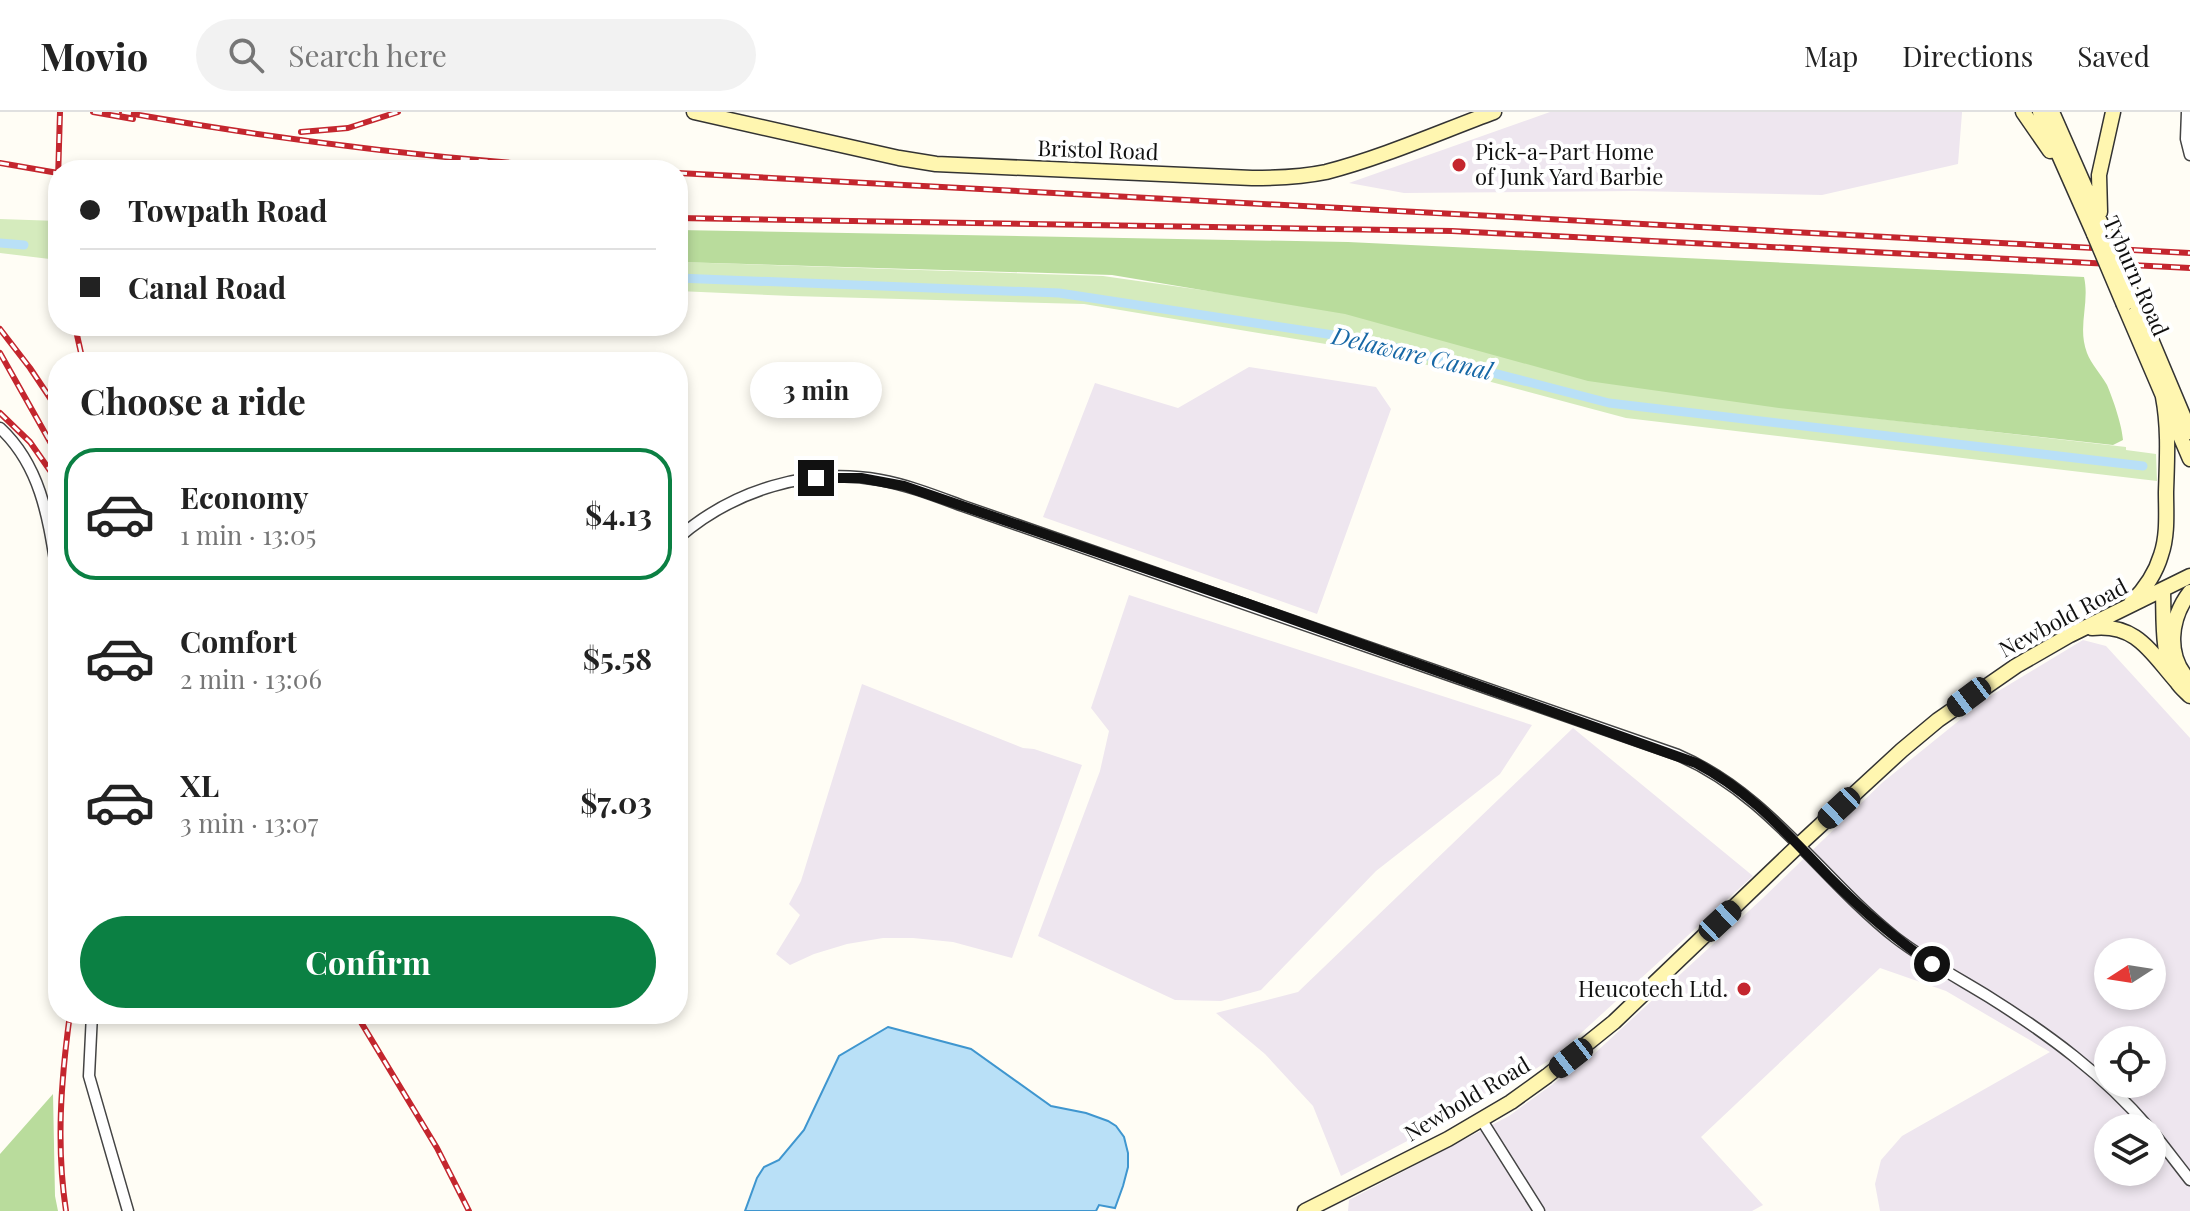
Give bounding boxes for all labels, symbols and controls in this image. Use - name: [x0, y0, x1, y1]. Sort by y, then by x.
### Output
- search box: [196, 19, 756, 91]
- text: Movio: [40, 30, 148, 81]
- icon: search: [224, 33, 268, 77]
- text: Search here: [288, 35, 447, 75]
- text: Map: [1804, 37, 1858, 74]
- text: Directions: [1902, 37, 2033, 74]
- text: Saved: [2077, 37, 2150, 74]
- street label: Bristol Road: [1037, 132, 1159, 166]
- place label: Pick-a-Part Home of Junk Yard Barbie: [1475, 136, 1663, 191]
- marker: Pick-a-Part Home of Junk Yard Barbie: [1450, 156, 1468, 174]
- text: Towpath Road: [128, 190, 328, 230]
- street label: Tyburn Road: [2097, 211, 2177, 341]
- text: Canal Road: [128, 267, 286, 307]
- water label: Delaware Canal: [1328, 318, 1497, 386]
- callout: 3 min: [750, 362, 882, 418]
- text: 3 min: [783, 372, 849, 407]
- text: Choose a ride: [80, 376, 306, 424]
- route end: [798, 460, 834, 496]
- text: Economy: [180, 477, 309, 517]
- icon: car: [84, 478, 156, 550]
- text: $4.13: [585, 494, 652, 534]
- text: 1 min · 13:05: [180, 517, 316, 552]
- street label: Newbold Road: [1993, 571, 2132, 664]
- text: Comfort: [180, 621, 297, 661]
- icon: car: [84, 622, 156, 694]
- text: $5.58: [583, 638, 652, 678]
- text: 2 min · 13:06: [180, 661, 322, 696]
- car: [1943, 673, 1995, 721]
- text: XL: [180, 765, 219, 805]
- icon: car: [84, 766, 156, 838]
- text: $7.03: [580, 782, 652, 822]
- car: [1813, 783, 1865, 833]
- text: 3 min · 13:07: [180, 805, 318, 840]
- car: [1694, 896, 1746, 946]
- button: Confirm: [80, 916, 656, 1008]
- north arrow: [2094, 938, 2166, 1010]
- map controls: [2094, 938, 2166, 1186]
- route start: [1914, 946, 1950, 982]
- place label: Heucotech Ltd.: [1578, 973, 1728, 1003]
- marker: Heucotech Ltd.: [1735, 980, 1753, 998]
- button: locate: [2094, 1026, 2166, 1098]
- car: [1545, 1034, 1597, 1082]
- street label: Newbold Road: [1398, 1049, 1535, 1147]
- button: layers: [2094, 1114, 2166, 1186]

